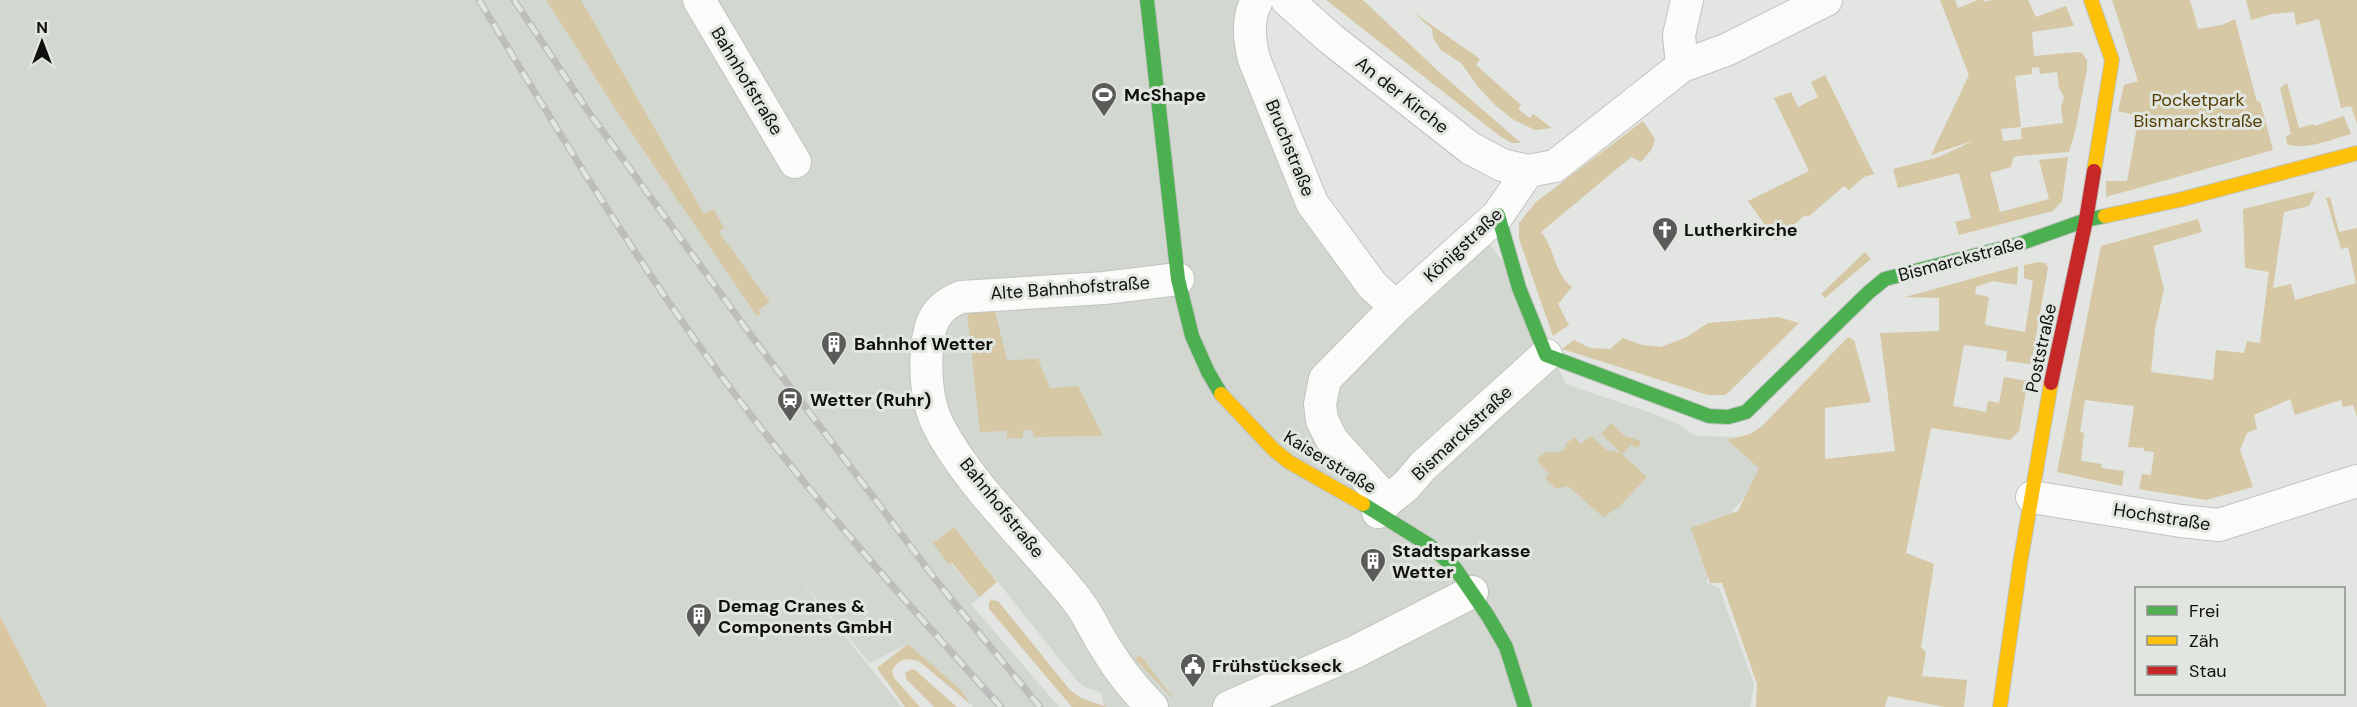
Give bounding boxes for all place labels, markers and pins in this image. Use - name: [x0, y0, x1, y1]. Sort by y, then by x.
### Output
- sports icon: McShape: [1089, 80, 1119, 118]
- place label: McShape: [1124, 83, 1206, 107]
- church icon: Lutherkirche: [1650, 215, 1680, 253]
- place label: Lutherkirche: [1684, 218, 1798, 242]
- building icon: Bahnhof Wetter: [819, 329, 849, 367]
- place label: Bahnhof Wetter: [854, 332, 993, 356]
- station icon: Wetter (Ruhr): [775, 385, 805, 423]
- place label: Wetter (Ruhr): [810, 388, 931, 412]
- place label: Stadtsparkasse Wetter: [1392, 539, 1531, 584]
- building icon: Stadtsparkasse Wetter: [1358, 546, 1388, 584]
- place label: Demag Cranes & Components GmbH: [718, 594, 892, 639]
- building icon: Demag Cranes & Components GmbH: [684, 601, 714, 639]
- public building icon: Frühstückseck: [1178, 651, 1208, 689]
- place label: Frühstückseck: [1212, 654, 1343, 678]

